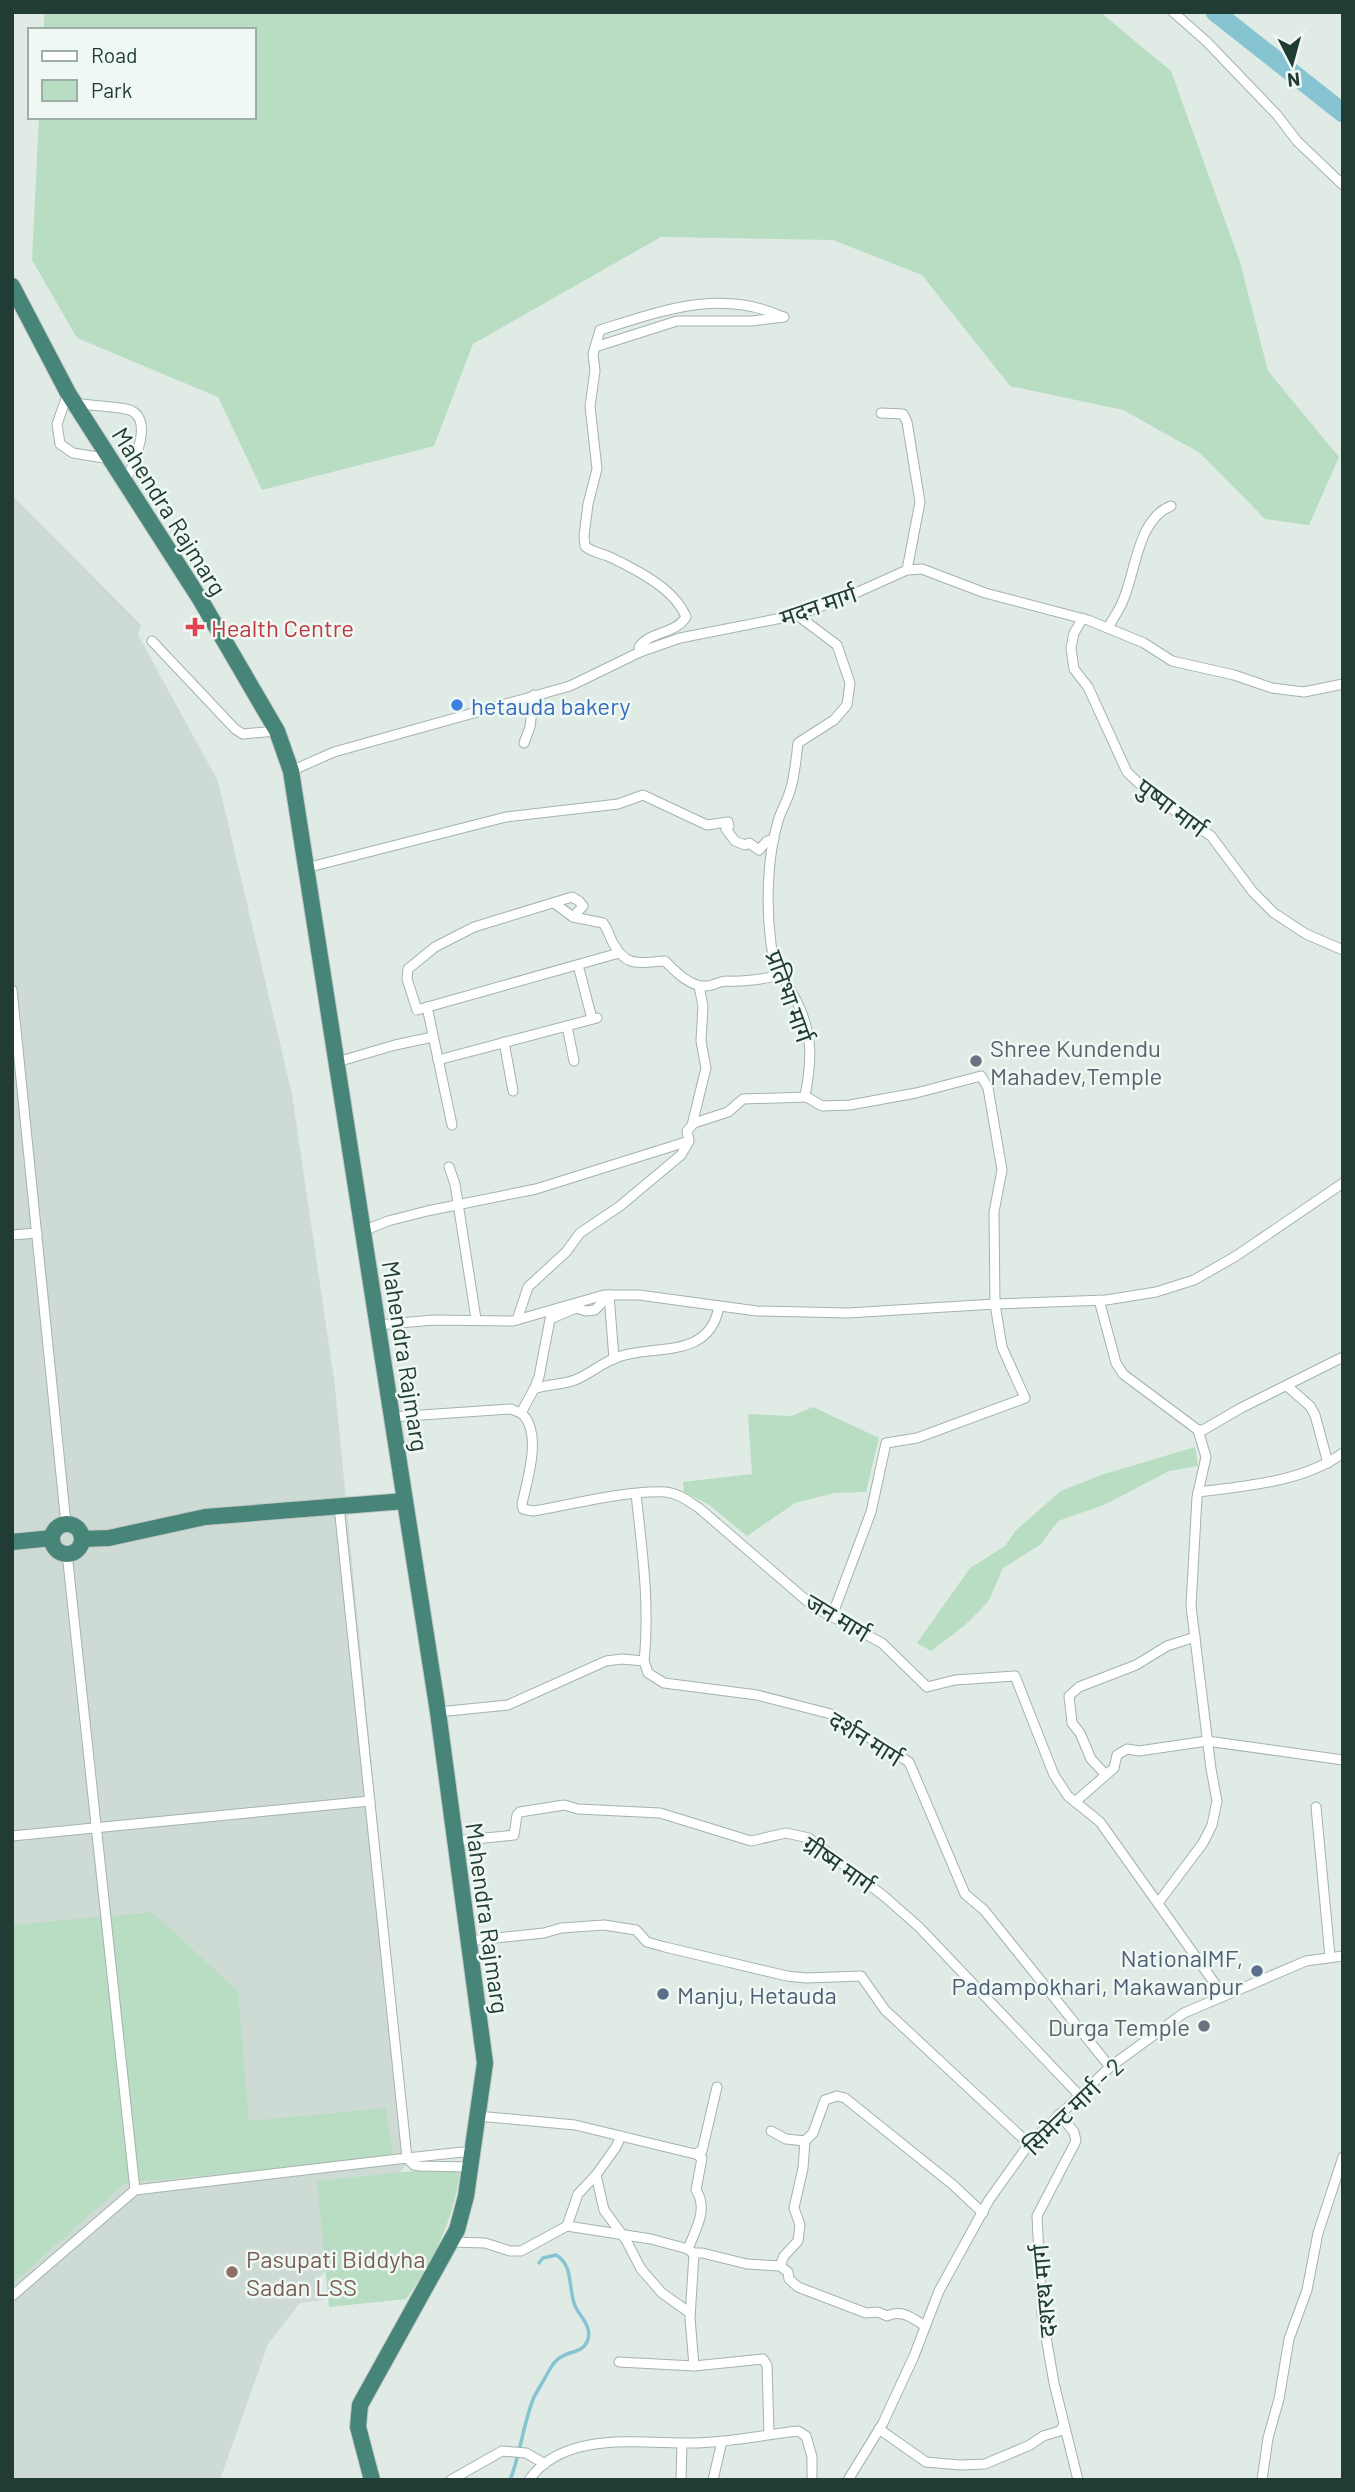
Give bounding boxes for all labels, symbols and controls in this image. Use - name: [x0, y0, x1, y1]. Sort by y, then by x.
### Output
- legend: [28, 28, 256, 119]
- north arrow: [1257, 28, 1327, 98]
- text: Road: [91, 42, 137, 67]
- text: N: [1286, 68, 1301, 93]
- text: Park: [91, 77, 132, 102]
- street label: Mahendra Rajmarg: [107, 422, 233, 600]
- street label: मदन मार्ग: [776, 578, 861, 632]
- place label: Health Centre: [211, 613, 354, 642]
- marker: Health Centre: [185, 617, 205, 637]
- place label: hetauda bakery: [471, 691, 631, 720]
- marker: hetauda bakery: [449, 697, 465, 713]
- street label: पुष्पा मार्ग: [1130, 771, 1214, 845]
- street label: प्रतिभा मार्ग: [760, 946, 820, 1047]
- place label: Shree Kundendu Mahadev,Temple: [990, 1033, 1162, 1090]
- marker: Shree Kundendu Mahadev,Temple: [968, 1053, 984, 1069]
- street label: Mahendra Rajmarg: [377, 1258, 435, 1454]
- street label: जन मार्ग: [801, 1587, 876, 1648]
- street label: दर्शन मार्ग: [824, 1704, 909, 1772]
- street label: Mahendra Rajmarg: [460, 1820, 516, 2016]
- street label: ग्रीष्म मार्ग: [798, 1829, 881, 1900]
- place label: NationalMF, Padampokhari, Makawanpur: [952, 1943, 1243, 2000]
- marker: NationalMF, Padampokhari, Makawanpur: [1249, 1963, 1265, 1979]
- place label: Manju, Hetauda: [677, 1980, 837, 2009]
- marker: Manju, Hetauda: [655, 1986, 671, 2002]
- place label: Durga Temple: [1048, 2012, 1190, 2041]
- marker: Durga Temple: [1196, 2018, 1212, 2034]
- street label: सिमेन्ट मार्ग - 2: [1017, 2051, 1129, 2161]
- street label: दशरथ मार्ग: [1024, 2242, 1062, 2339]
- place label: Pasupati Biddyha Sadan LSS: [246, 2244, 426, 2301]
- marker: Pasupati Biddyha Sadan LSS: [224, 2264, 240, 2280]

